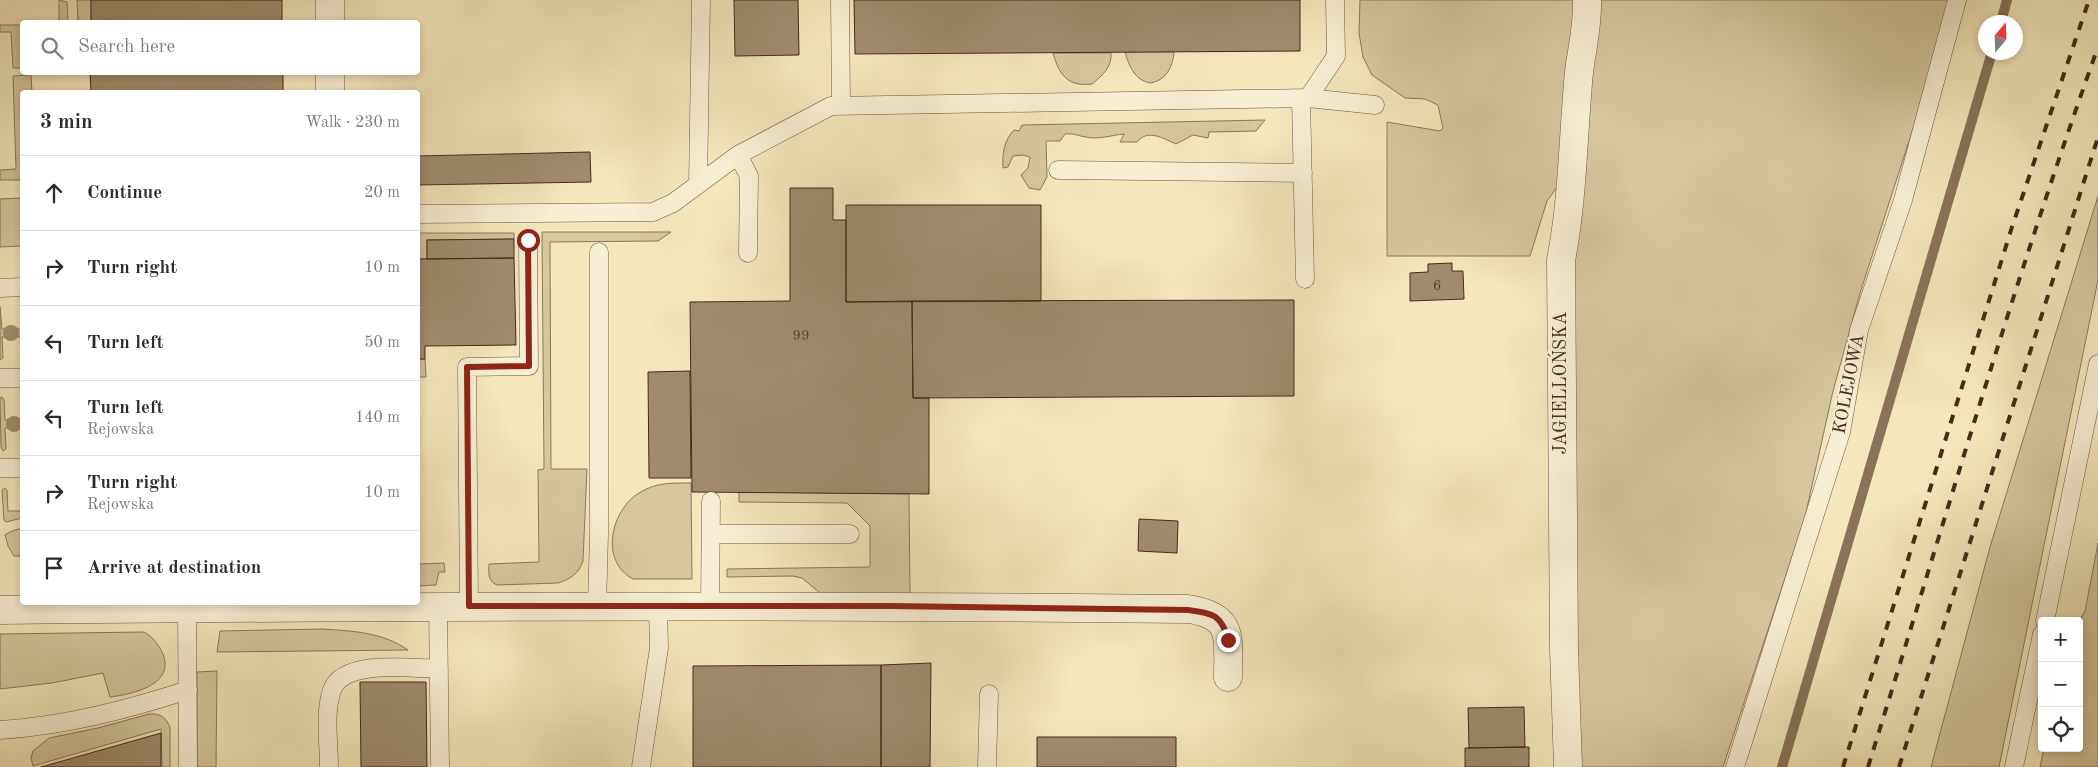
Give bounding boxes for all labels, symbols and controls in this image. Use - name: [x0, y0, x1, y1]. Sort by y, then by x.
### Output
- north arrow: [1978, 15, 2023, 60]
- search box: [20, 20, 420, 75]
- icon: search: [38, 34, 66, 62]
- text: Search here: [78, 38, 175, 57]
- text: 3 min: [40, 112, 93, 133]
- text: Walk · 230 m: [305, 115, 400, 131]
- icon: ahead: [40, 179, 68, 207]
- text: Continue: [87, 184, 162, 203]
- text: 20 m: [364, 185, 400, 201]
- route start: [517, 229, 540, 252]
- icon: right: [40, 254, 68, 282]
- text: Turn right: [87, 259, 177, 278]
- text: 10 m: [364, 260, 400, 276]
- house number: 6: [1433, 279, 1441, 294]
- street label: JAGIELLOŃSKA: [1547, 311, 1570, 455]
- icon: left: [40, 329, 68, 357]
- house number: 99: [792, 329, 810, 344]
- street label: KOLEJOWA: [1831, 332, 1868, 435]
- text: Turn left: [87, 334, 164, 353]
- text: 50 m: [364, 335, 400, 351]
- text: Turn left: [87, 399, 164, 418]
- icon: left: [40, 404, 68, 432]
- text: 140 m: [355, 410, 400, 426]
- text: Rejowska: [87, 422, 154, 438]
- text: Turn right: [87, 474, 177, 493]
- icon: right: [40, 479, 68, 507]
- text: 10 m: [364, 485, 400, 501]
- text: Rejowska: [87, 497, 154, 513]
- icon: arrive: [40, 554, 68, 582]
- text: Arrive at destination: [87, 559, 261, 578]
- map controls: [2038, 617, 2083, 752]
- button: +: [2038, 617, 2083, 662]
- route end: [1217, 629, 1240, 652]
- button: −: [2038, 662, 2083, 707]
- button: locate: [2038, 707, 2083, 752]

